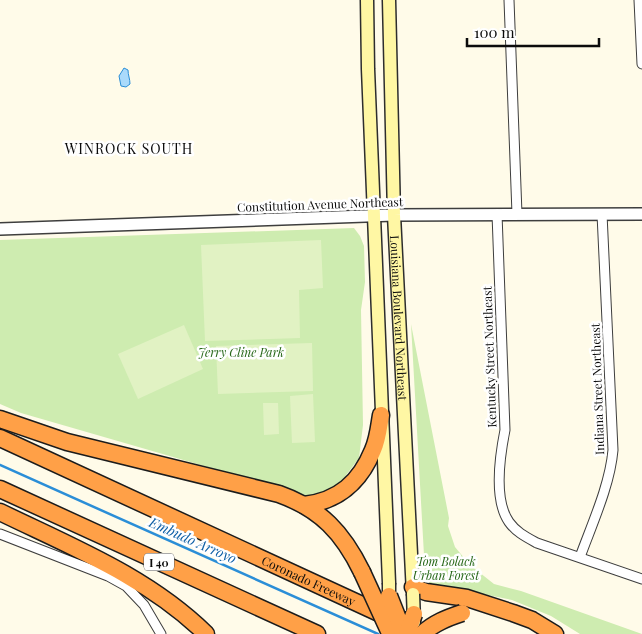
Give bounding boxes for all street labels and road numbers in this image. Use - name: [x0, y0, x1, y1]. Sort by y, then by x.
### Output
- street label: Constitution Avenue Northeast: [237, 193, 404, 215]
- street label: Louisiana Boulevard Northeast: [387, 235, 411, 402]
- street label: Kentucky Street Northeast: [479, 285, 499, 428]
- street label: Indiana Street Northeast: [587, 322, 607, 455]
- street label: Coronado Freeway: [259, 552, 358, 609]
- road number: I 40: [144, 554, 174, 570]

